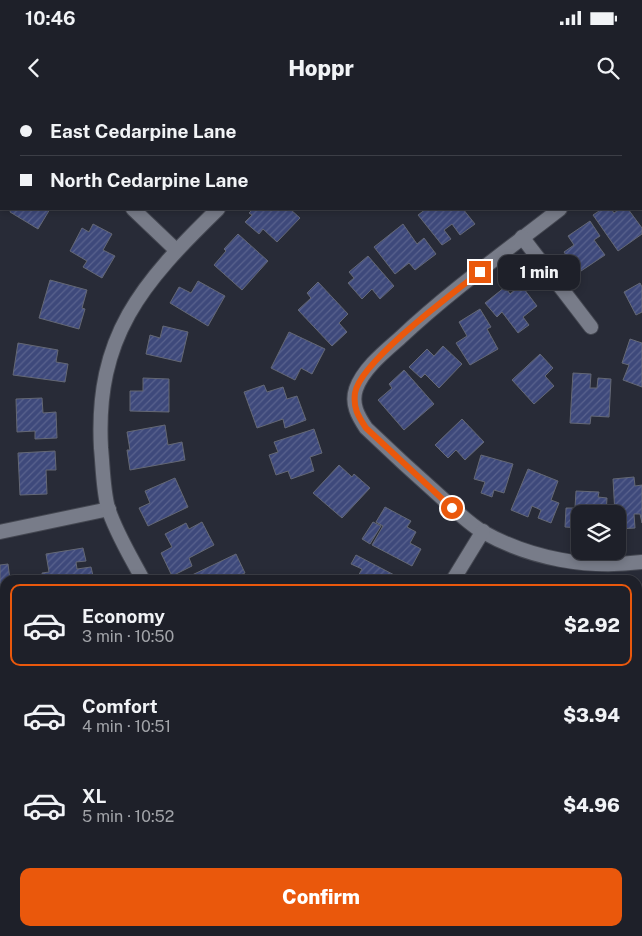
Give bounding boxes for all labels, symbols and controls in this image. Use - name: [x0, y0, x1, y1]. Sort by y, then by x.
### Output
- text: 10:46: [25, 7, 75, 29]
- icon: back: [20, 54, 48, 82]
- icon: search: [594, 54, 622, 82]
- text: Hoppr: [288, 55, 354, 81]
- text: East Cedarpine Lane: [50, 120, 237, 142]
- text: North Cedarpine Lane: [50, 169, 248, 191]
- callout: 1 min: [498, 254, 580, 290]
- route end: [469, 261, 491, 283]
- text: 1 min: [519, 263, 559, 282]
- route start: [441, 497, 463, 519]
- map controls: [571, 505, 626, 560]
- button: layers: [571, 505, 626, 560]
- icon: car: [22, 603, 67, 648]
- text: Economy: [82, 605, 165, 627]
- text: $2.92: [564, 614, 620, 636]
- text: 3 min · 10:50: [82, 627, 174, 646]
- icon: car: [22, 693, 67, 738]
- text: Comfort: [82, 695, 158, 717]
- text: $3.94: [563, 704, 620, 726]
- text: 4 min · 10:51: [82, 717, 171, 736]
- icon: car: [22, 783, 67, 828]
- text: XL: [82, 785, 107, 807]
- text: $4.96: [563, 794, 620, 816]
- text: 5 min · 10:52: [82, 807, 174, 826]
- button: Confirm: [20, 868, 622, 926]

